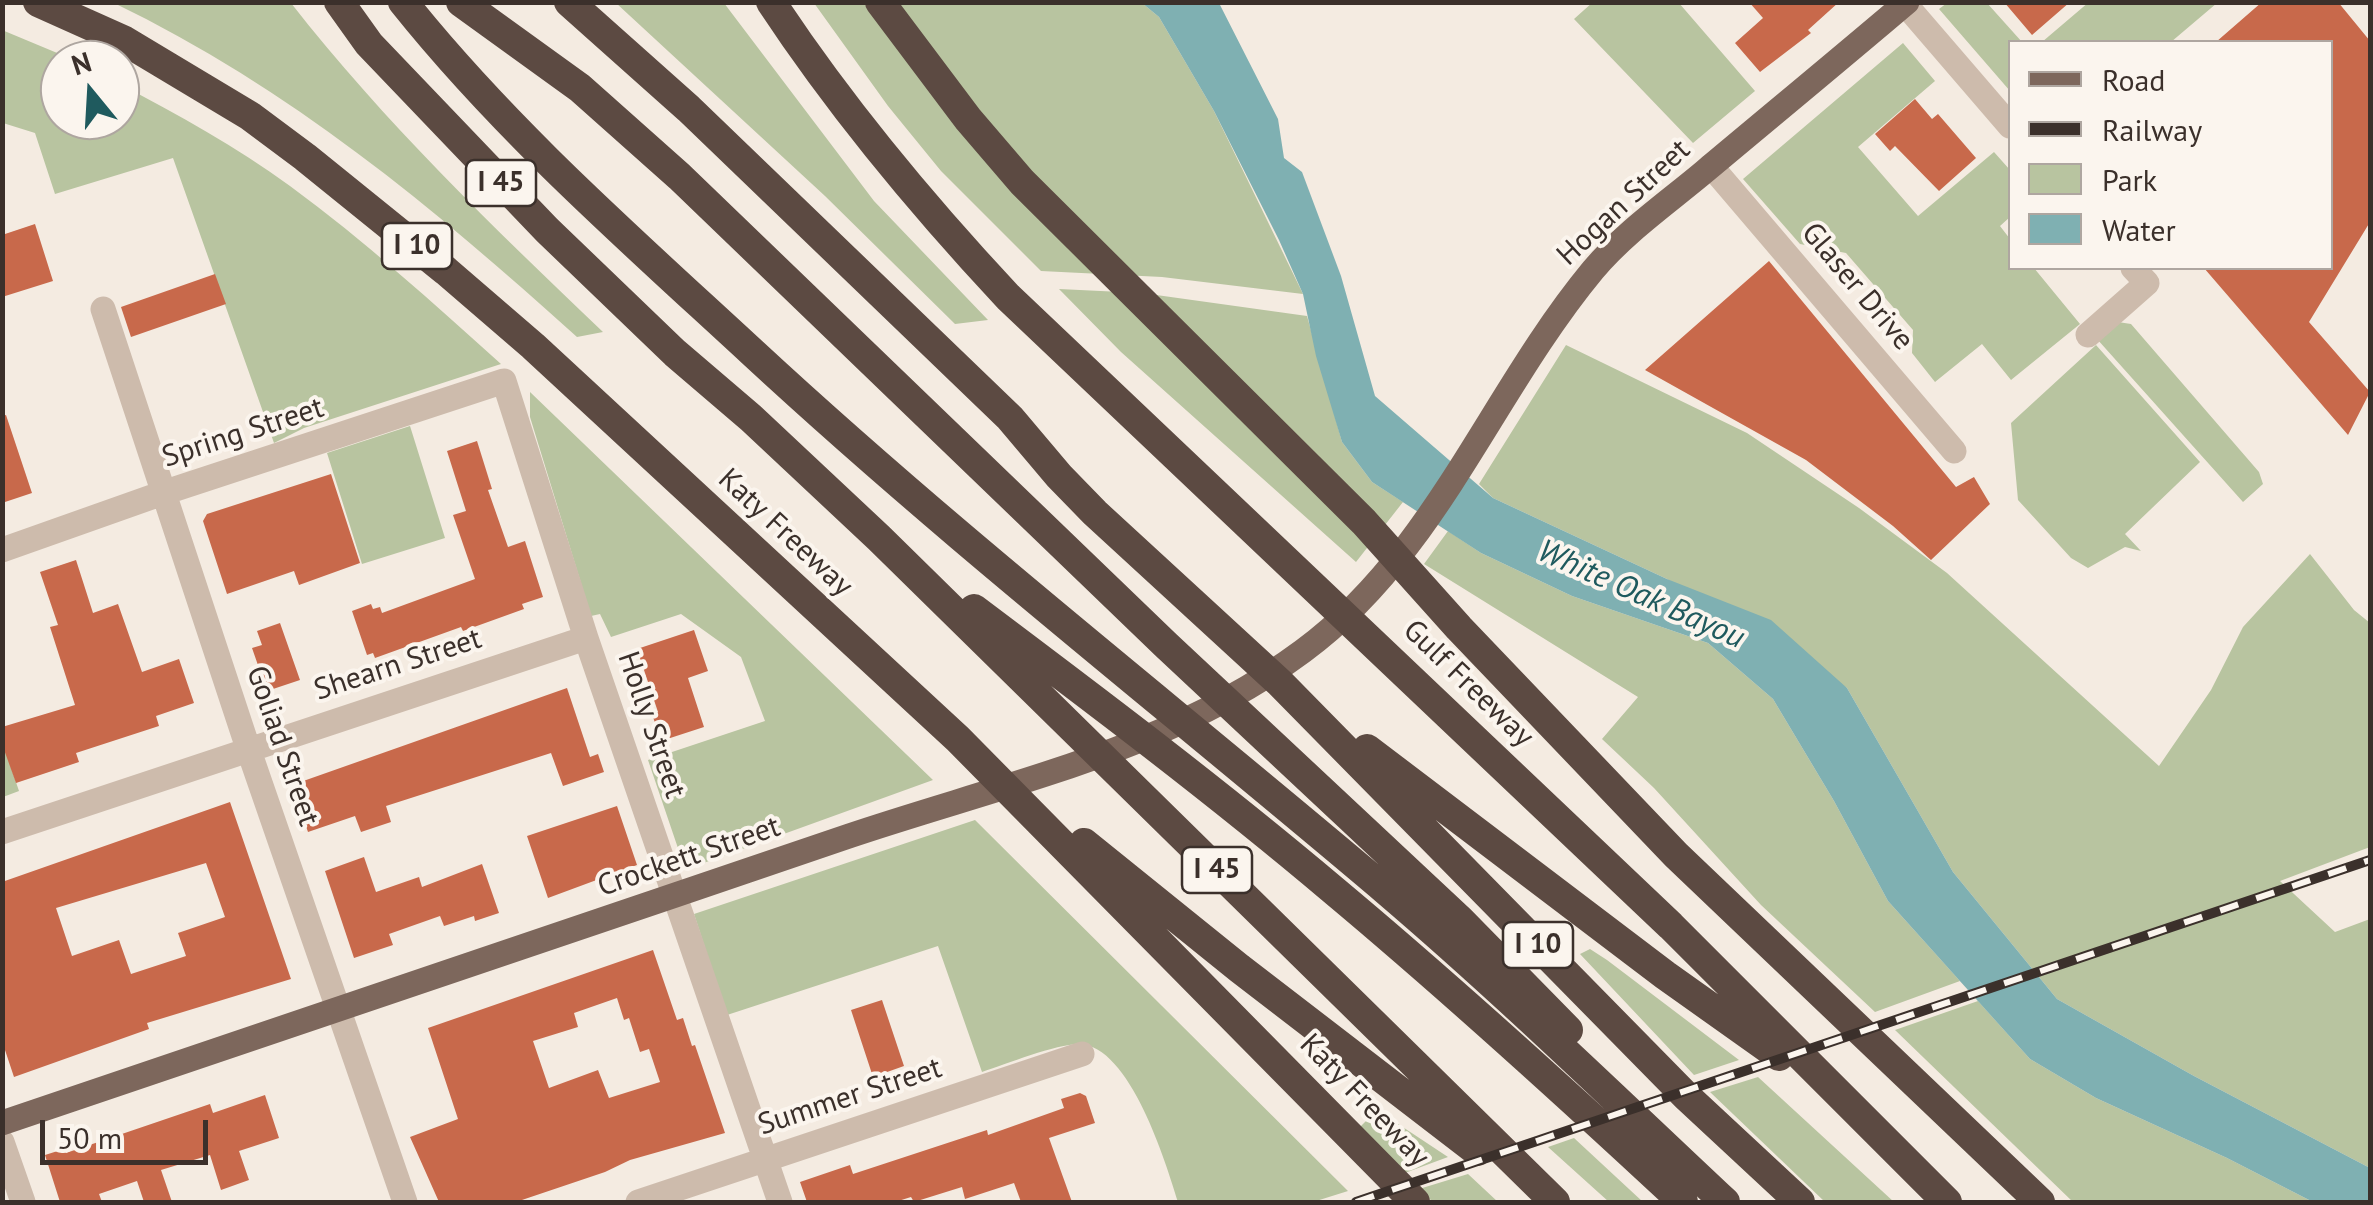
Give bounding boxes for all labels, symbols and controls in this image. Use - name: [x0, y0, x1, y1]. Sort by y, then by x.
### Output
- north arrow: [40, 40, 140, 140]
- legend: [2008, 40, 2333, 270]
- text: N: [67, 42, 96, 83]
- text: Road: [2102, 60, 2166, 99]
- text: Railway: [2102, 110, 2202, 149]
- street label: Hogan Street: [1550, 132, 1698, 274]
- road number: I 45: [466, 160, 536, 206]
- text: Park: [2102, 160, 2157, 199]
- text: Water: [2102, 210, 2176, 249]
- street label: Glaser Drive: [1793, 216, 1921, 358]
- road number: I 10: [382, 223, 452, 269]
- street label: Spring Street: [158, 390, 328, 476]
- street label: Katy Freeway: [710, 462, 860, 604]
- water label: White Oak Bayou: [1532, 532, 1750, 658]
- street label: Gulf Freeway: [1395, 613, 1541, 755]
- street label: Shearn Street: [310, 621, 486, 709]
- street label: Holly Street: [609, 647, 693, 803]
- street label: Goliad Street: [238, 661, 326, 831]
- street label: Crockett Street: [593, 809, 785, 905]
- road number: I 45: [1182, 847, 1252, 893]
- road number: I 10: [1503, 922, 1573, 968]
- street label: Katy Freeway: [1292, 1027, 1436, 1175]
- street label: Summer Street: [754, 1050, 946, 1144]
- scale bar: [45, 1100, 212, 1162]
- text: 50 m: [57, 1118, 122, 1157]

